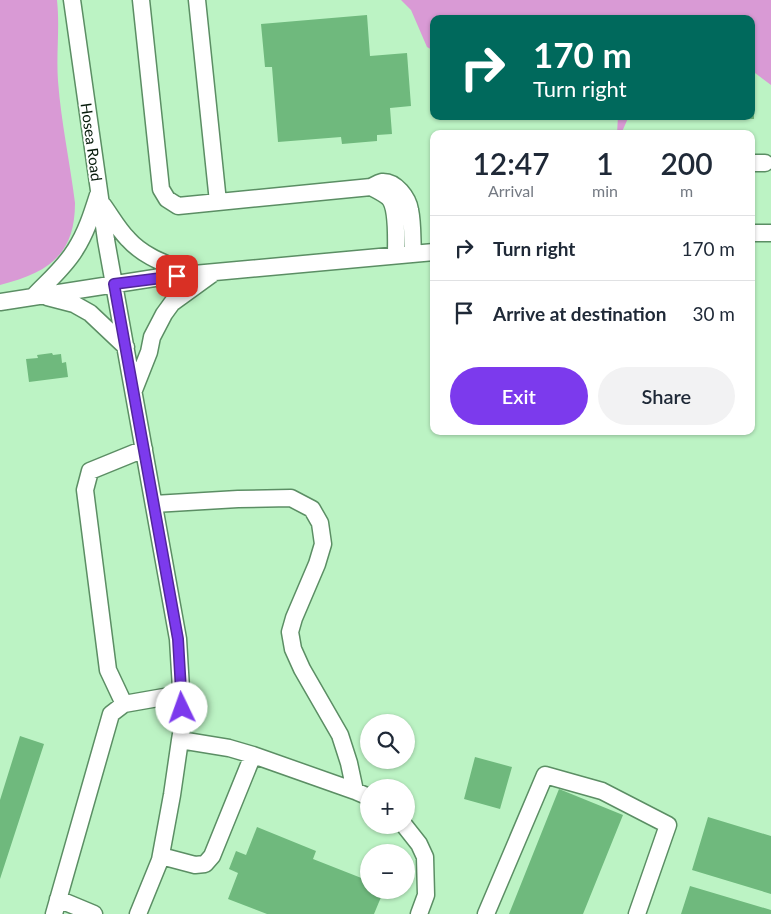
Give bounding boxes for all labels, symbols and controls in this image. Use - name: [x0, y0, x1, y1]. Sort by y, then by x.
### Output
- text: 170 m: [533, 33, 632, 75]
- icon: right: [450, 35, 515, 100]
- text: Turn right: [533, 75, 627, 102]
- street label: Hosea Road: [78, 102, 106, 182]
- text: 12:47: [472, 145, 550, 181]
- text: 1: [596, 145, 614, 181]
- text: 200: [660, 145, 713, 181]
- text: Arrival: [488, 181, 534, 200]
- text: min: [592, 181, 618, 200]
- text: m: [680, 181, 693, 200]
- icon: right: [450, 234, 478, 262]
- text: Turn right: [493, 237, 575, 260]
- text: 170 m: [681, 237, 735, 260]
- pin: [156, 255, 198, 297]
- icon: arrive: [163, 262, 191, 290]
- icon: arrive: [450, 299, 478, 327]
- text: Arrive at destination: [493, 302, 666, 325]
- text: 30 m: [692, 302, 735, 325]
- button: Exit: [450, 367, 588, 425]
- button: Share: [598, 367, 735, 425]
- position arrow: [155, 681, 207, 733]
- map controls: [360, 714, 415, 899]
- button: search: [360, 714, 415, 769]
- button: +: [360, 779, 415, 834]
- button: −: [360, 844, 415, 899]

